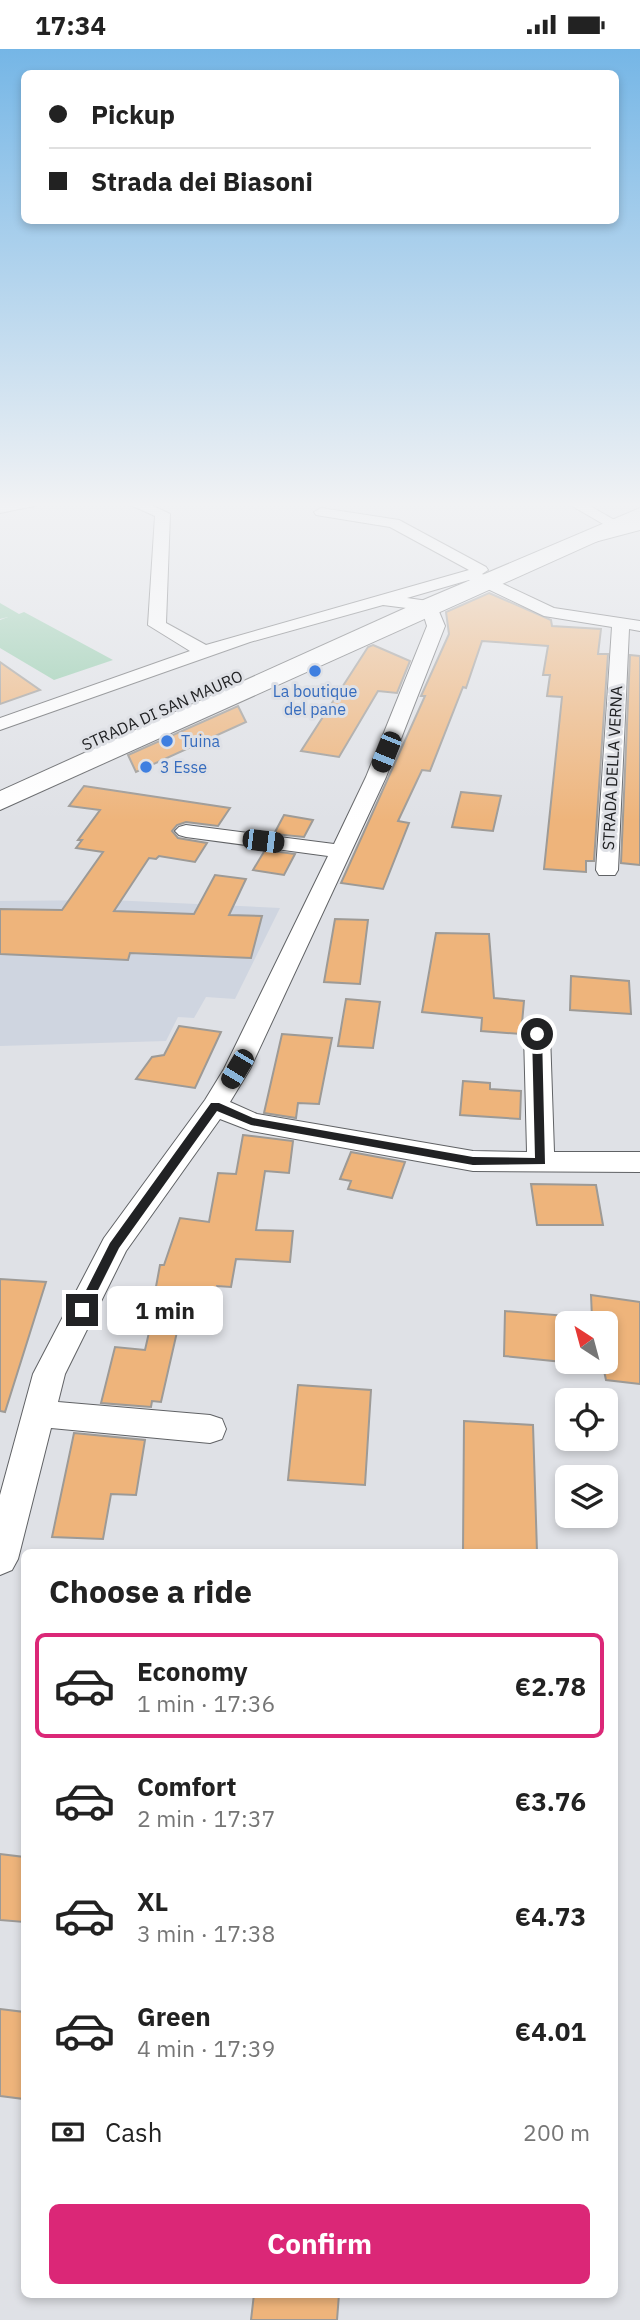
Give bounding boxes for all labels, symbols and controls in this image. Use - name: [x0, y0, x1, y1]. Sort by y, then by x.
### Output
- text: 17:34: [35, 8, 106, 42]
- text: Pickup: [91, 97, 175, 131]
- text: Strada dei Biasoni: [91, 164, 313, 198]
- marker: La boutique del pane: [307, 663, 323, 679]
- street label: STRADA DI SAN MAURO: [78, 665, 246, 755]
- place label: La boutique del pane: [273, 681, 357, 719]
- street label: STRADA DELLA VERNA: [598, 685, 626, 851]
- car: [369, 729, 404, 775]
- place label: Tuina: [181, 731, 221, 751]
- marker: Tuina: [159, 733, 175, 749]
- place label: 3 Esse: [160, 757, 207, 777]
- marker: 3 Esse: [138, 759, 154, 775]
- car: [241, 828, 286, 854]
- route start: [521, 1018, 553, 1050]
- car: [218, 1046, 257, 1092]
- callout: 1 min: [106, 1285, 222, 1335]
- route end: [66, 1294, 98, 1326]
- text: 1 min: [135, 1295, 195, 1325]
- north arrow: [555, 1311, 618, 1374]
- map controls: [555, 1311, 618, 1528]
- button: locate: [555, 1388, 618, 1451]
- button: layers: [555, 1465, 618, 1528]
- text: Choose a ride: [49, 1570, 252, 1612]
- icon: car: [53, 1654, 116, 1717]
- text: Economy: [137, 1654, 248, 1688]
- text: €2.78: [515, 1669, 586, 1703]
- text: 1 min · 17:36: [137, 1688, 275, 1718]
- icon: car: [53, 1769, 116, 1832]
- text: Comfort: [137, 1769, 236, 1803]
- text: €3.76: [515, 1784, 586, 1818]
- text: 2 min · 17:37: [137, 1803, 275, 1833]
- icon: car: [53, 1884, 116, 1947]
- text: XL: [137, 1884, 168, 1918]
- text: €4.73: [515, 1899, 586, 1933]
- text: 3 min · 17:38: [137, 1918, 275, 1948]
- icon: car: [53, 1999, 116, 2062]
- text: Green: [137, 1999, 211, 2033]
- text: €4.01: [515, 2014, 586, 2048]
- text: 4 min · 17:39: [137, 2033, 275, 2063]
- icon: cash: [49, 2113, 87, 2151]
- text: Cash: [105, 2115, 162, 2149]
- text: 200 m: [523, 2117, 590, 2147]
- button: Confirm: [49, 2204, 590, 2284]

